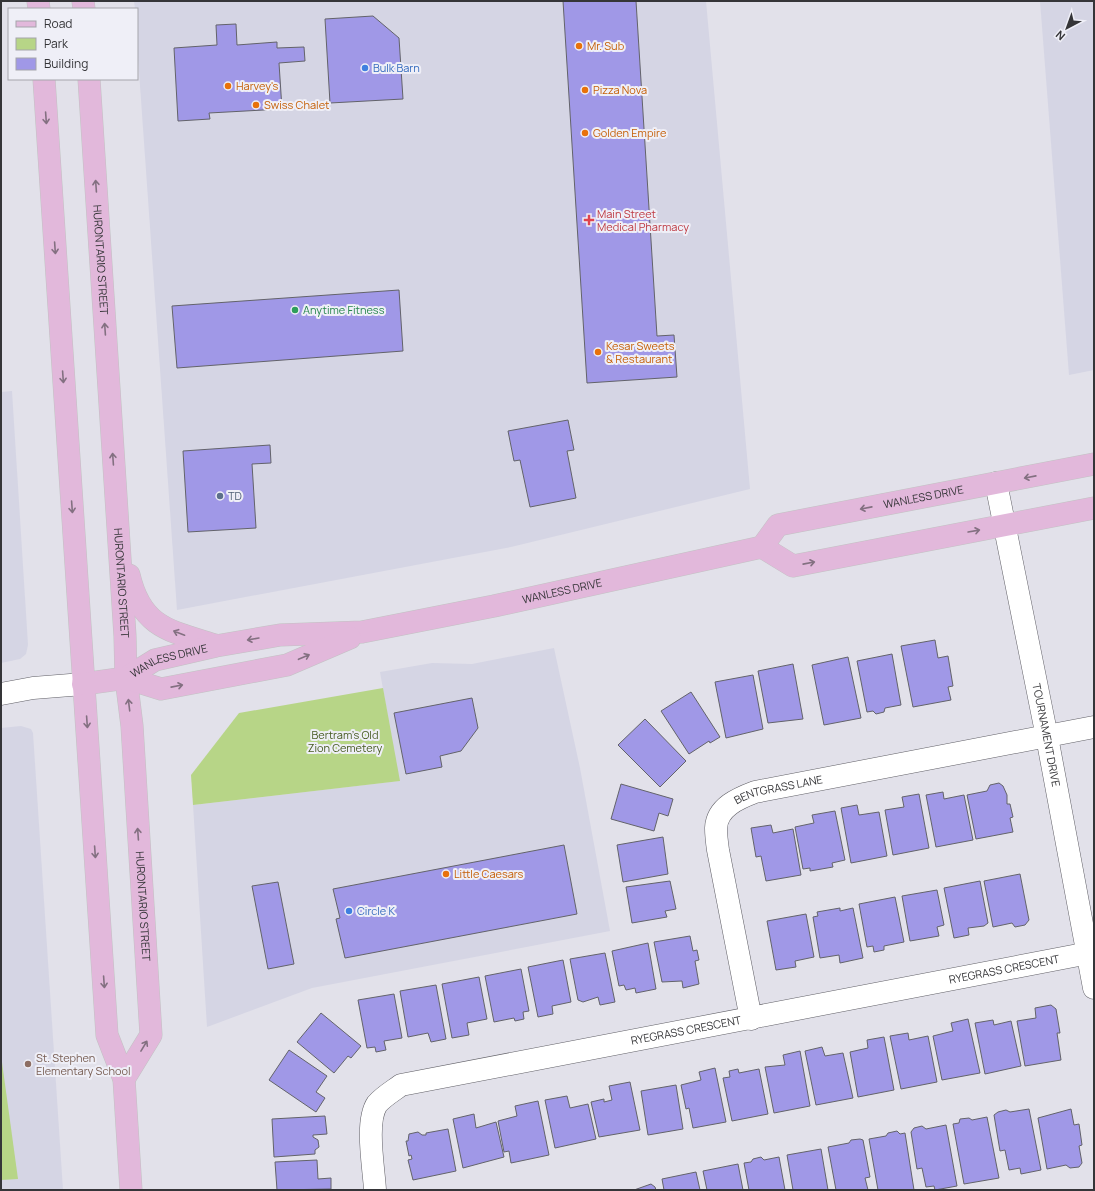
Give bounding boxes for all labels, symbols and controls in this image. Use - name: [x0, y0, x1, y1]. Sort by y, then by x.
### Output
- legend: [8, 8, 138, 80]
- north arrow: [1047, 8, 1087, 48]
- text: Road: [44, 15, 72, 32]
- text: N: [1052, 28, 1068, 44]
- text: Park: [44, 35, 69, 52]
- place label: Mr. Sub: [587, 38, 625, 53]
- marker: Mr. Sub: [574, 41, 584, 51]
- text: Building: [44, 55, 88, 72]
- place label: Bulk Barn: [373, 60, 420, 75]
- marker: Bulk Barn: [360, 63, 370, 73]
- place label: Harvey's: [236, 78, 279, 93]
- marker: Harvey's: [223, 81, 233, 91]
- place label: Pizza Nova: [593, 82, 647, 97]
- marker: Pizza Nova: [580, 85, 590, 95]
- place label: Swiss Chalet: [264, 97, 329, 112]
- marker: Swiss Chalet: [251, 100, 261, 110]
- one-way arrow: [43, 111, 50, 124]
- place label: Golden Empire: [593, 125, 667, 140]
- marker: Golden Empire: [580, 128, 590, 138]
- one-way arrow: [92, 180, 99, 193]
- street label: HURONTARIO STREET: [90, 204, 112, 315]
- place label: Main Street Medical Pharmacy: [597, 206, 689, 234]
- marker: Main Street Medical Pharmacy: [584, 215, 594, 225]
- one-way arrow: [51, 241, 58, 254]
- place label: Anytime Fitness: [303, 302, 385, 317]
- marker: Anytime Fitness: [290, 305, 300, 315]
- one-way arrow: [101, 323, 108, 336]
- place label: Kesar Sweets & Restaurant: [606, 338, 675, 366]
- marker: Kesar Sweets & Restaurant: [593, 347, 603, 357]
- one-way arrow: [60, 370, 67, 383]
- one-way arrow: [110, 453, 117, 466]
- one-way arrow: [1024, 473, 1037, 481]
- street label: WANLESS DRIVE: [882, 481, 965, 512]
- place label: TD: [228, 488, 242, 503]
- marker: TD: [215, 491, 225, 501]
- one-way arrow: [68, 500, 75, 513]
- one-way arrow: [860, 504, 873, 512]
- one-way arrow: [967, 526, 980, 534]
- street label: HURONTARIO STREET: [111, 527, 133, 639]
- one-way arrow: [802, 559, 815, 567]
- street label: WANLESS DRIVE: [521, 574, 603, 607]
- one-way arrow: [173, 629, 185, 637]
- one-way arrow: [247, 635, 260, 643]
- street label: WANLESS DRIVE: [127, 640, 209, 681]
- one-way arrow: [297, 653, 309, 661]
- one-way arrow: [170, 681, 183, 689]
- street label: TOURNAMENT DRIVE: [1029, 682, 1064, 788]
- one-way arrow: [126, 699, 133, 712]
- one-way arrow: [83, 715, 90, 728]
- park label: Bertram's Old Zion Cemetery: [308, 727, 383, 755]
- street label: BENTGRASS LANE: [731, 771, 824, 807]
- one-way arrow: [135, 828, 142, 841]
- one-way arrow: [92, 845, 99, 858]
- street label: HURONTARIO STREET: [133, 851, 154, 962]
- place label: Little Caesars: [454, 866, 524, 881]
- marker: Little Caesars: [441, 869, 451, 879]
- place label: Circle K: [357, 903, 395, 918]
- marker: Circle K: [344, 906, 354, 916]
- street label: RYEGRASS CRESCENT: [948, 951, 1061, 987]
- one-way arrow: [100, 975, 107, 988]
- street label: RYEGRASS CRESCENT: [629, 1012, 743, 1048]
- one-way arrow: [141, 1040, 149, 1052]
- place label: St. Stephen Elementary School: [36, 1050, 131, 1078]
- marker: St. Stephen Elementary School: [23, 1059, 33, 1069]

